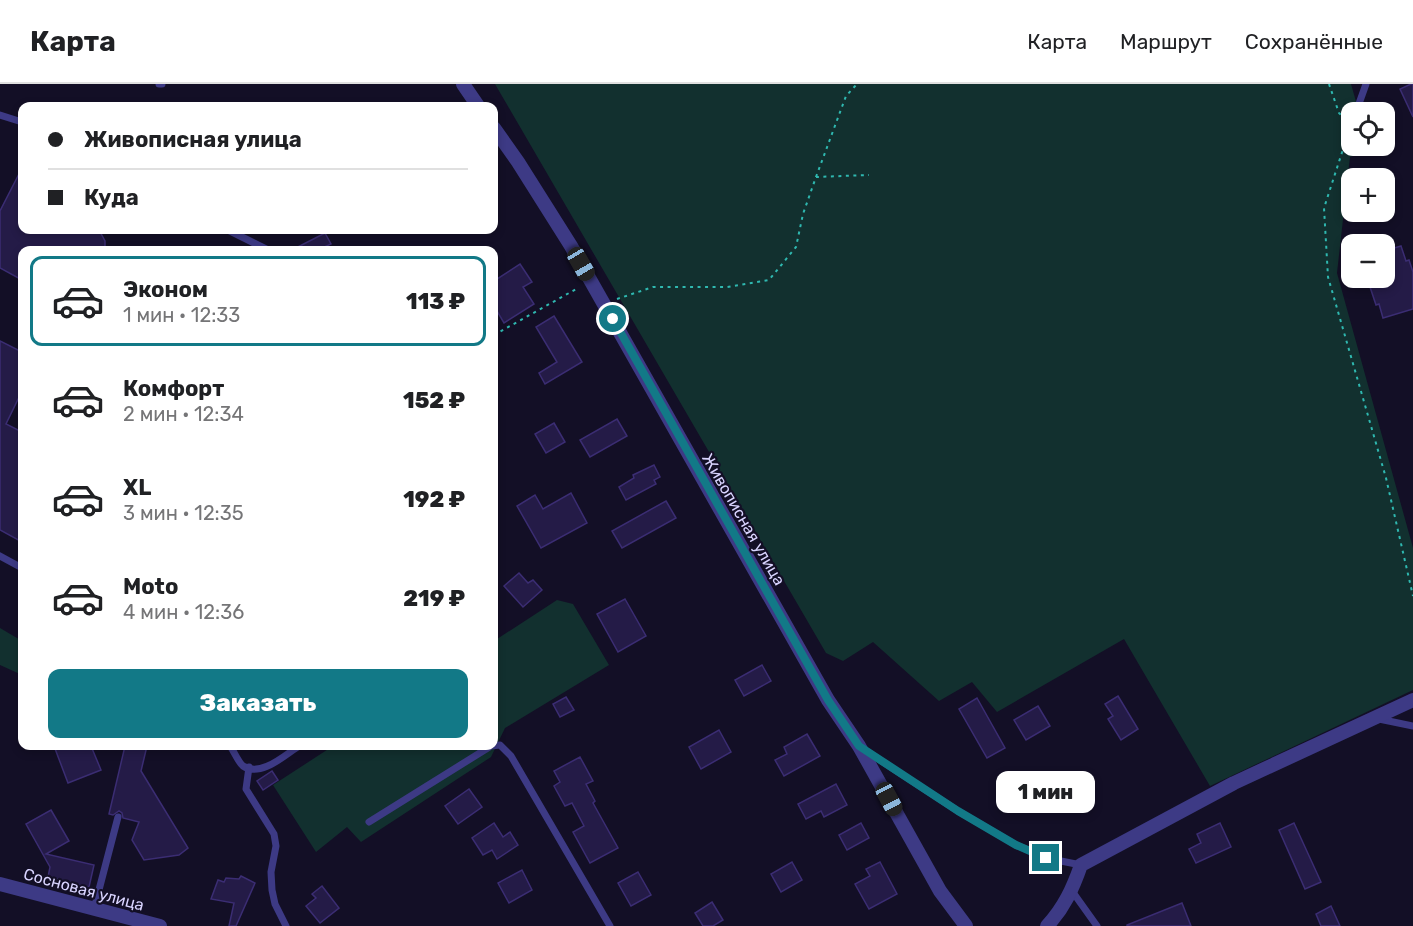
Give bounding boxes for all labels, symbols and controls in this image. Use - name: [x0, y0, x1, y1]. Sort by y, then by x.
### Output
- text: Карта: [30, 25, 116, 58]
- text: Карта: [1027, 29, 1087, 54]
- text: Маршрут: [1120, 29, 1212, 54]
- text: Сохранённые: [1245, 29, 1383, 54]
- map controls: [1341, 102, 1395, 288]
- button: locate: [1341, 102, 1395, 156]
- text: Живописная улица: [84, 126, 302, 153]
- button: +: [1341, 168, 1395, 222]
- text: Куда: [84, 184, 139, 211]
- button: −: [1341, 234, 1395, 288]
- car: [564, 244, 598, 284]
- icon: car: [51, 274, 105, 328]
- text: Эконом: [123, 276, 208, 303]
- text: 113 ₽: [406, 288, 465, 315]
- text: 1 мин · 12:33: [123, 303, 240, 327]
- route start: [599, 305, 626, 332]
- icon: car: [51, 373, 105, 427]
- text: Комфорт: [123, 375, 224, 402]
- text: 152 ₽: [403, 387, 465, 414]
- text: 2 мин · 12:34: [123, 402, 244, 426]
- street label: Живописная улица: [698, 450, 789, 589]
- icon: car: [51, 472, 105, 526]
- text: XL: [123, 474, 151, 501]
- text: 192 ₽: [403, 486, 465, 513]
- text: 3 мин · 12:35: [123, 501, 244, 525]
- icon: car: [51, 571, 105, 625]
- text: Moto: [123, 573, 178, 600]
- text: 219 ₽: [403, 585, 465, 612]
- text: 4 мин · 12:36: [123, 600, 244, 624]
- button: Заказать: [48, 669, 468, 738]
- callout: 1 мин: [996, 771, 1096, 813]
- car: [873, 779, 905, 819]
- text: 1 мин: [1018, 780, 1073, 804]
- route end: [1032, 844, 1059, 871]
- street label: Сосновая улица: [21, 864, 146, 915]

